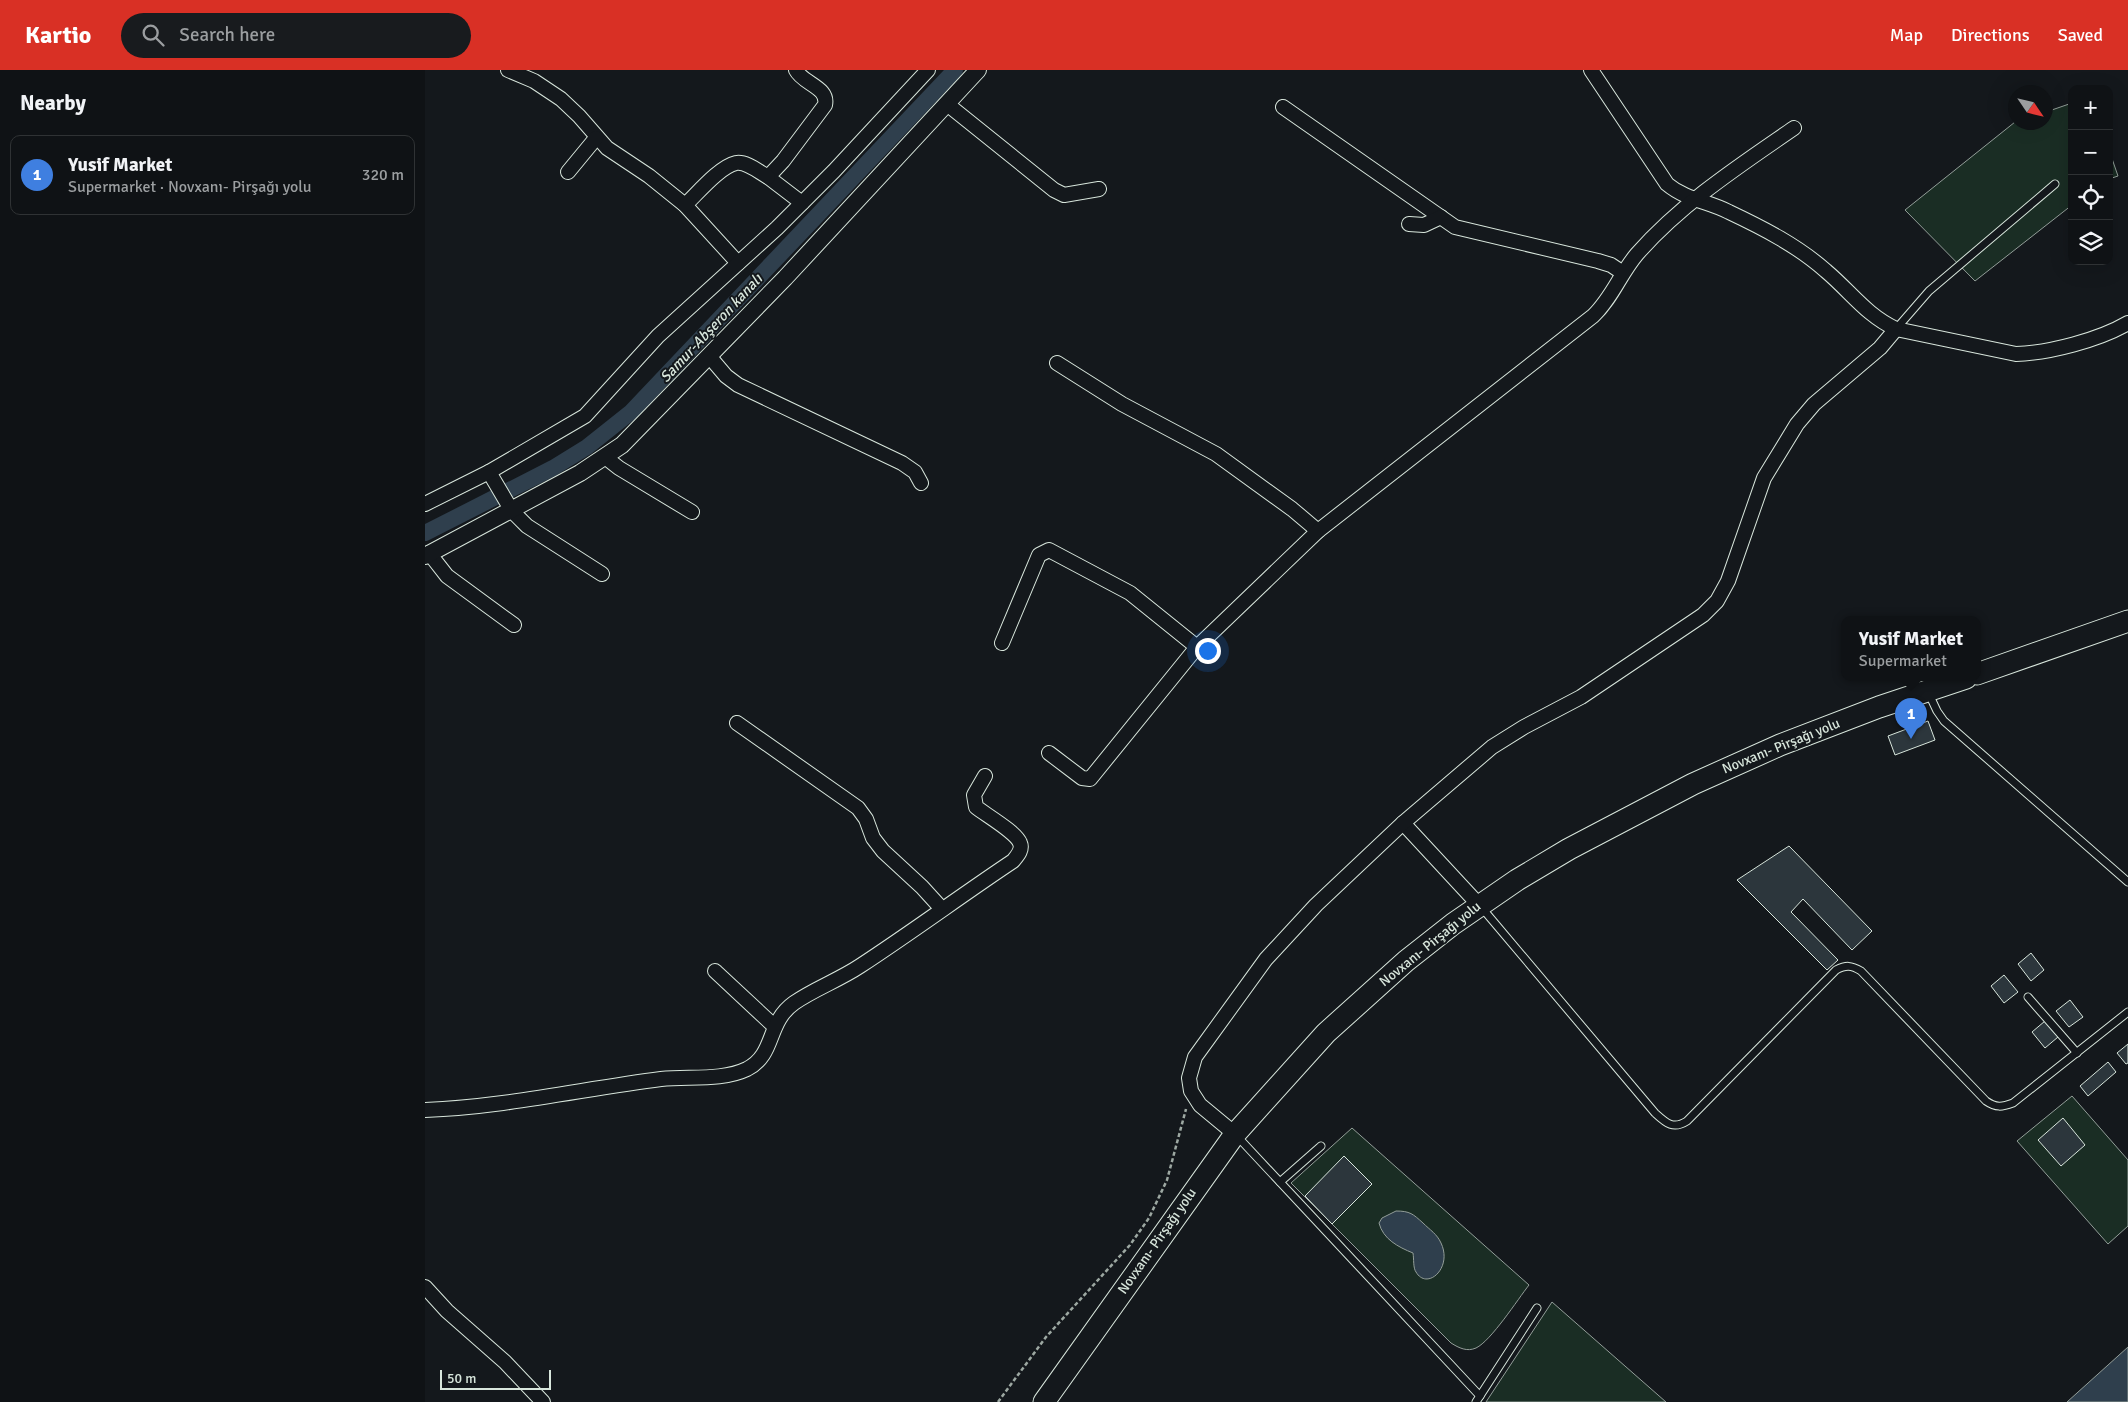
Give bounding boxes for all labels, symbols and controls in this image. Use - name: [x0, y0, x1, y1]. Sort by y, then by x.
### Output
- search box: [121, 13, 471, 58]
- text: Kartio: [25, 20, 91, 50]
- icon: search: [139, 21, 167, 49]
- text: Search here: [179, 23, 275, 47]
- text: Map: [1890, 24, 1923, 46]
- text: Directions: [1951, 24, 2030, 46]
- text: Saved: [2058, 24, 2103, 46]
- north arrow: [2008, 85, 2053, 130]
- map controls: [2068, 85, 2113, 265]
- button: +: [2068, 85, 2113, 130]
- text: Nearby: [20, 90, 86, 116]
- button: −: [2068, 130, 2113, 175]
- text: Yusif Market: [68, 153, 172, 177]
- text: 1: [33, 165, 41, 185]
- text: 320 m: [362, 165, 404, 185]
- button: locate: [2068, 175, 2113, 220]
- text: Supermarket · Novxanı- Pirşağı yolu: [68, 177, 312, 197]
- button: layers: [2068, 220, 2113, 265]
- water label: Samur-Abşeron kanalı: [656, 269, 767, 386]
- popup: [1841, 616, 1981, 681]
- text: Yusif Market: [1859, 627, 1963, 651]
- your location: [1195, 638, 1221, 664]
- text: Supermarket: [1859, 651, 1947, 671]
- pin: 1: [1895, 698, 1927, 739]
- street label: Novxanı- Pirşağı yolu: [1720, 715, 1842, 777]
- street label: Novxanı- Pirşağı yolu: [1376, 898, 1484, 990]
- street label: Novxanı- Pirşağı yolu: [1114, 1185, 1200, 1297]
- scale bar: [440, 1367, 551, 1390]
- text: 50 m: [447, 1370, 476, 1387]

